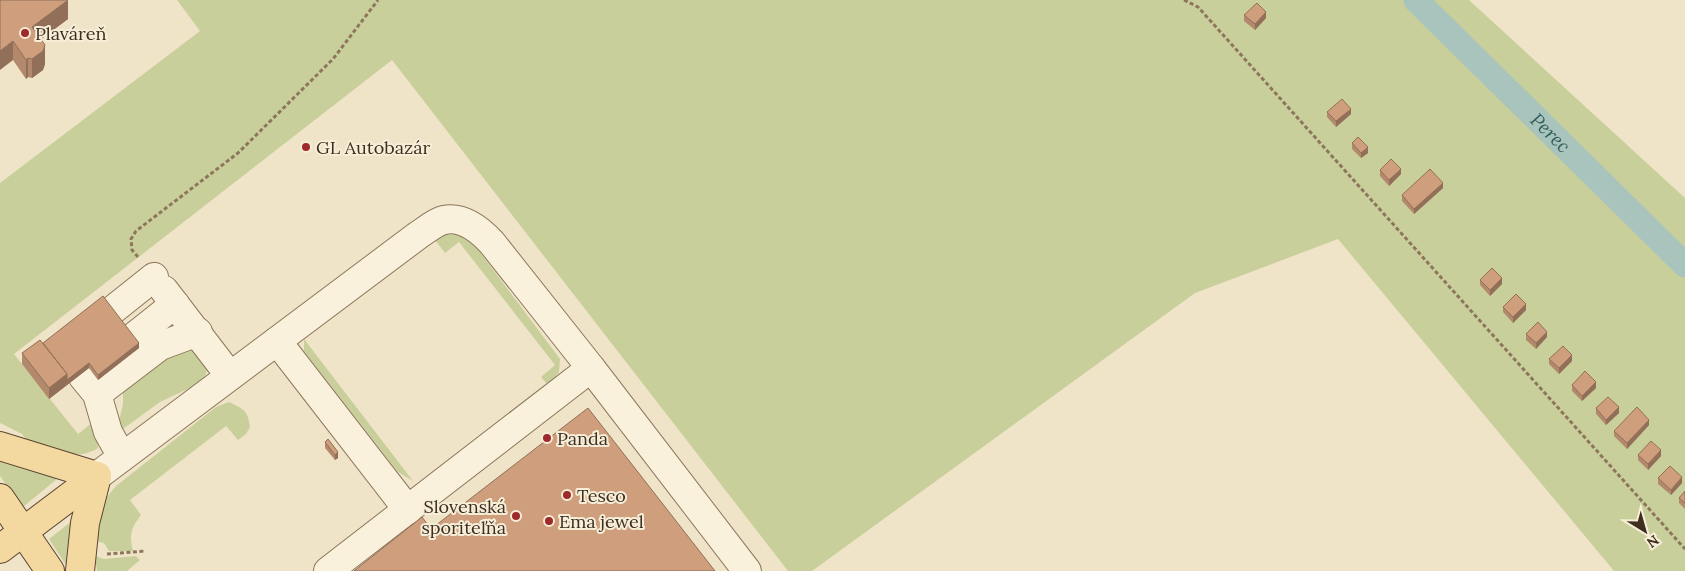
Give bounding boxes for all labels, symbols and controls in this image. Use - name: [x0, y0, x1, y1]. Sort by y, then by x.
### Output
- place label: Plaváreň: [35, 22, 106, 45]
- marker: Plaváreň: [19, 27, 31, 39]
- water label: Perec: [1526, 108, 1576, 158]
- place label: GL Autobazár: [316, 136, 431, 159]
- marker: GL Autobazár: [300, 141, 312, 153]
- place label: Panda: [557, 427, 608, 450]
- marker: Panda: [541, 432, 553, 444]
- place label: Tesco: [577, 484, 626, 507]
- marker: Tesco: [561, 489, 573, 501]
- place label: Slovenská sporiteľňa: [421, 495, 506, 539]
- north arrow: [1620, 506, 1670, 556]
- marker: Slovenská sporiteľňa: [510, 510, 522, 522]
- place label: Ema jewel: [559, 510, 644, 533]
- marker: Ema jewel: [543, 515, 555, 527]
- text: N: [1643, 531, 1663, 552]

